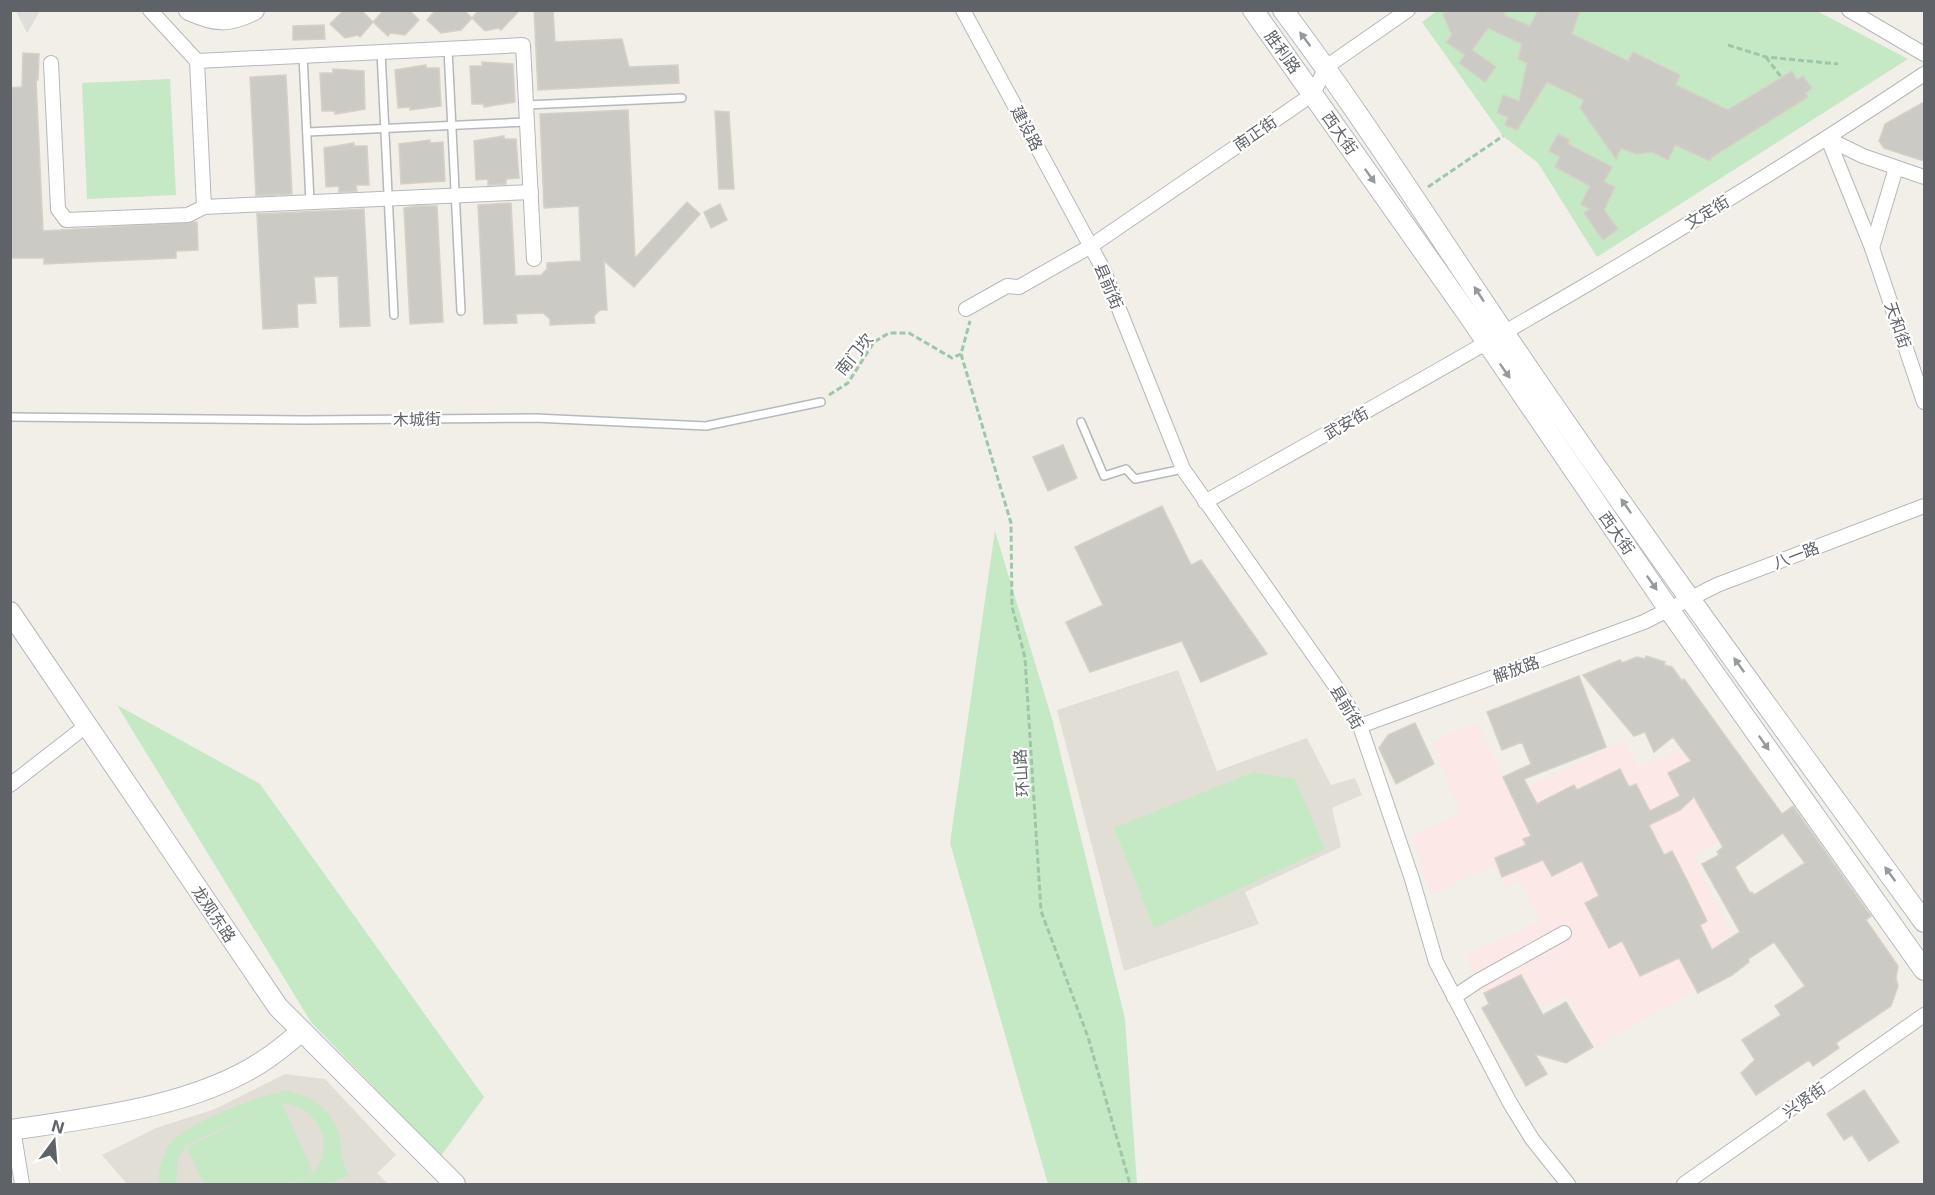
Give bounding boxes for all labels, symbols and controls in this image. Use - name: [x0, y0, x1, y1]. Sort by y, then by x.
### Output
- street label: 胜利路: [1261, 27, 1305, 77]
- one-way arrow: [1298, 31, 1311, 47]
- street label: 建设路: [1007, 102, 1047, 154]
- street label: 西大街: [1318, 108, 1362, 158]
- street label: 南正街: [1230, 111, 1280, 155]
- one-way arrow: [1364, 167, 1376, 183]
- street label: 文定街: [1681, 191, 1733, 233]
- street label: 县前街: [1090, 260, 1128, 312]
- one-way arrow: [1473, 287, 1485, 303]
- street label: 天和街: [1881, 299, 1915, 351]
- street label: 南门坎: [831, 329, 877, 379]
- one-way arrow: [1499, 363, 1511, 379]
- street label: 武安街: [1320, 403, 1372, 443]
- street label: 木城街: [393, 409, 441, 429]
- one-way arrow: [1620, 499, 1632, 515]
- street label: 西大街: [1595, 508, 1639, 558]
- street label: 八一路: [1770, 537, 1822, 573]
- one-way arrow: [1646, 575, 1658, 591]
- street label: 解放路: [1490, 651, 1542, 687]
- one-way arrow: [1733, 658, 1745, 673]
- street label: 县前街: [1326, 681, 1368, 733]
- one-way arrow: [1758, 734, 1770, 750]
- street label: 环山路: [1009, 748, 1033, 798]
- one-way arrow: [1884, 867, 1896, 883]
- street label: 龙观东路: [188, 882, 240, 946]
- street label: 兴贤街: [1779, 1078, 1829, 1122]
- north arrow: [24, 1111, 84, 1171]
- text: N: [50, 1115, 67, 1138]

